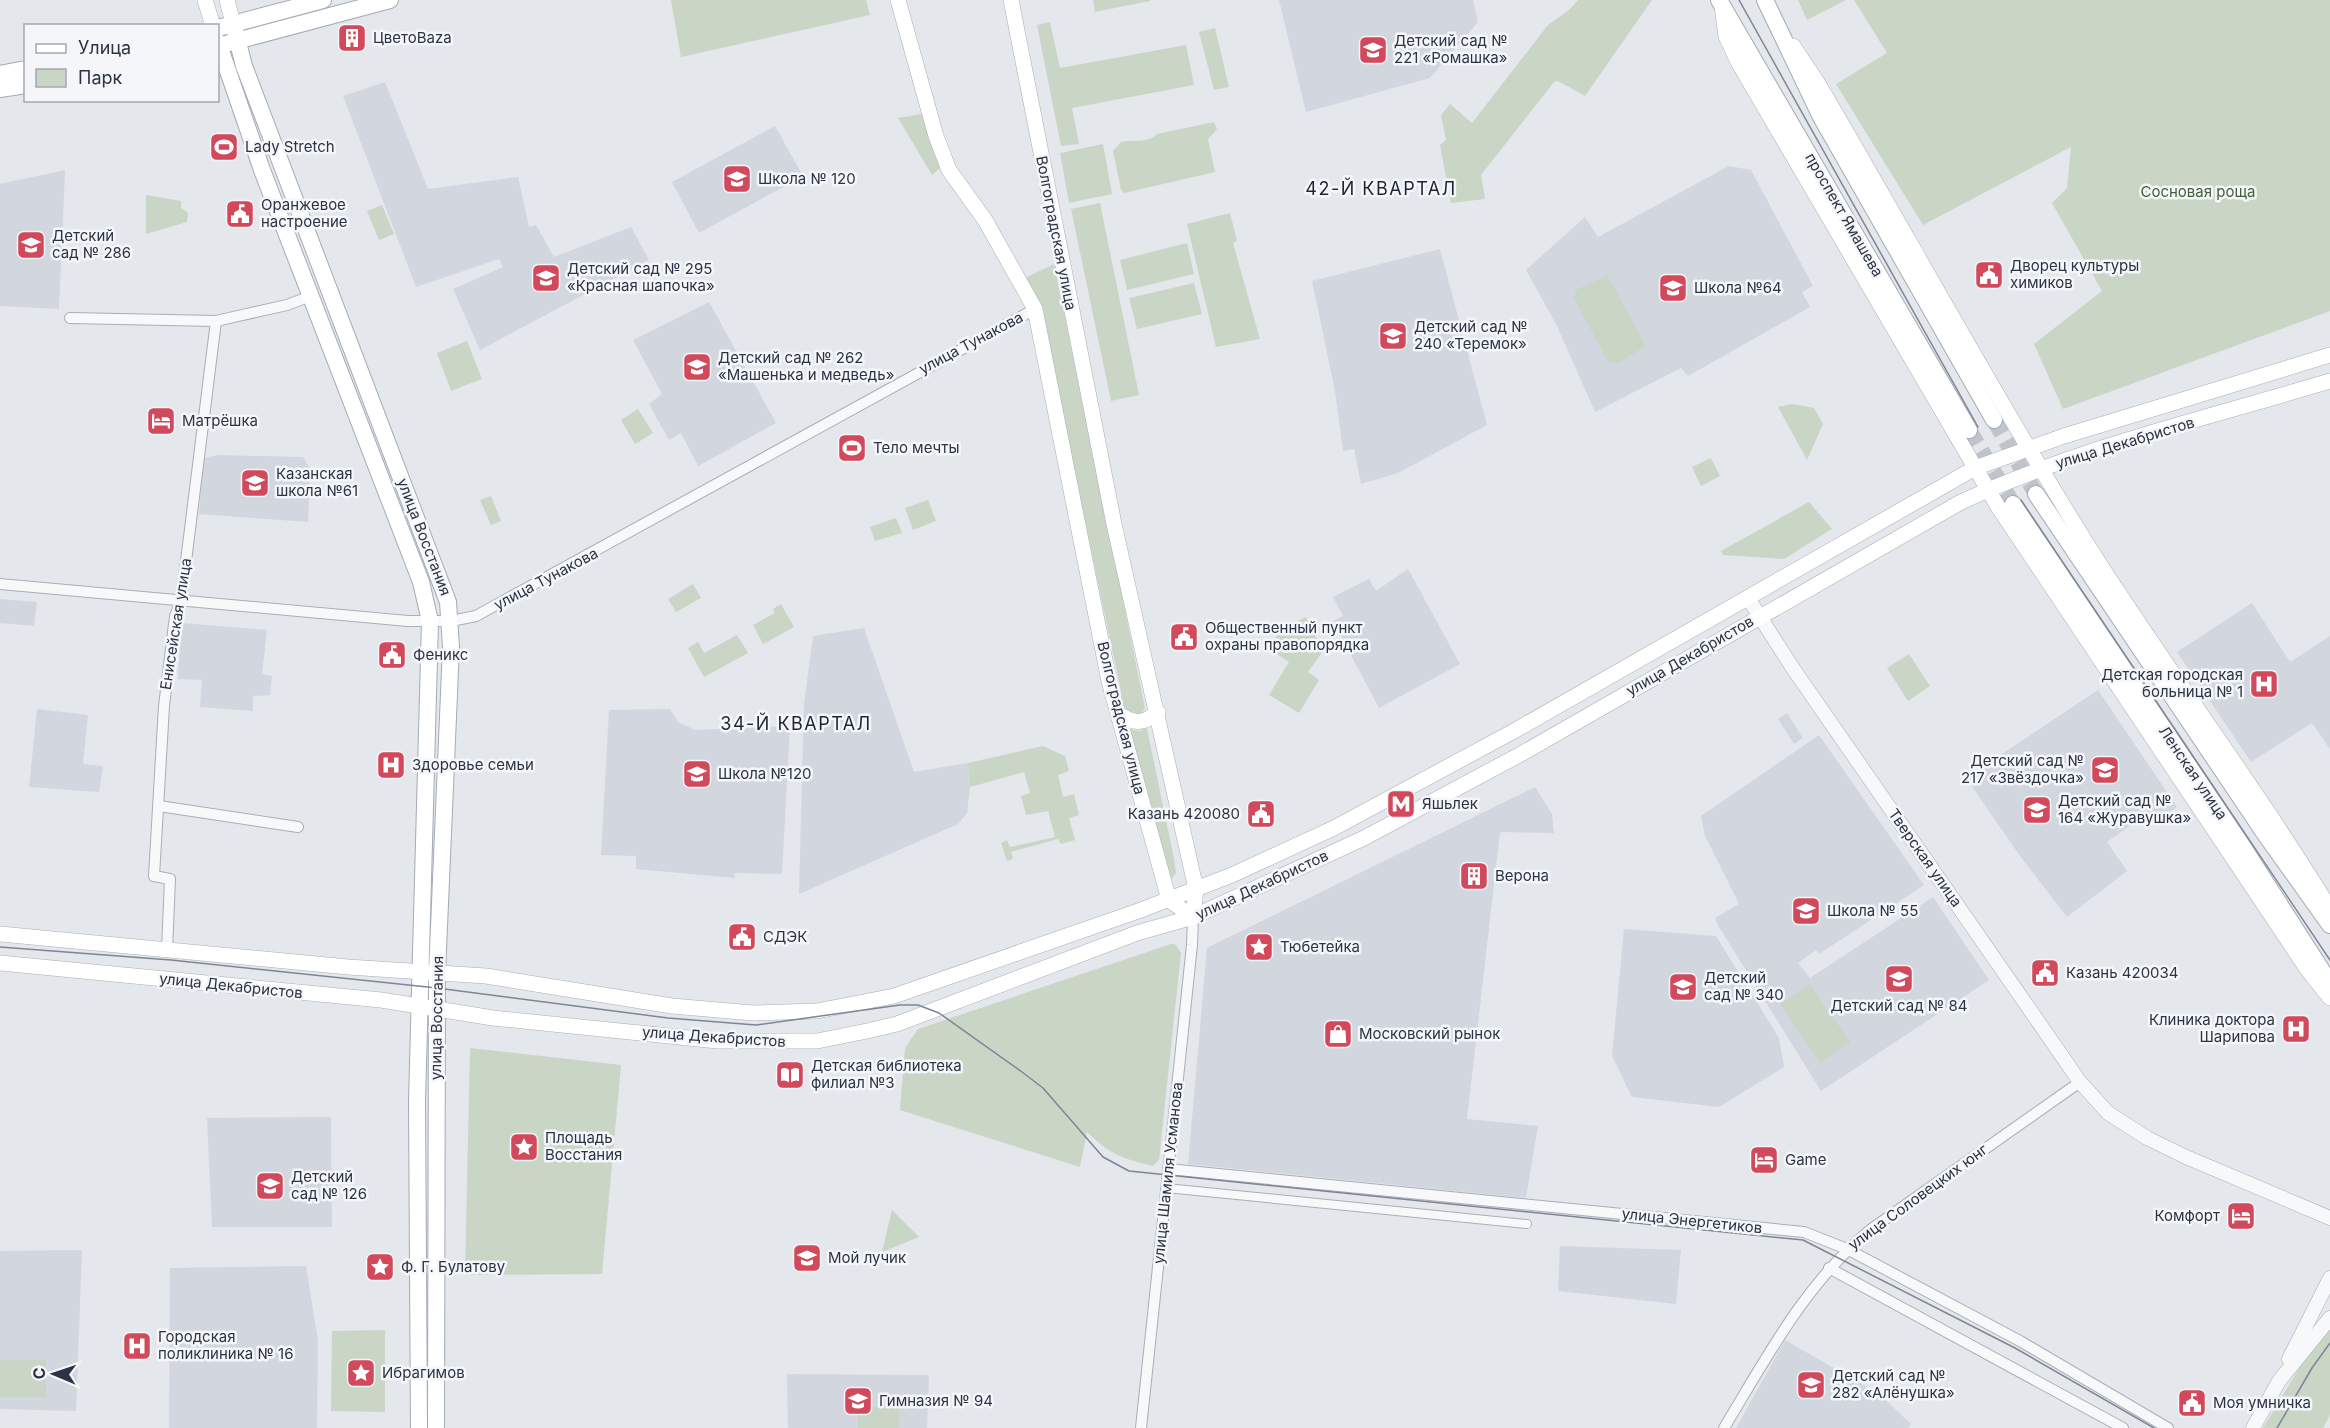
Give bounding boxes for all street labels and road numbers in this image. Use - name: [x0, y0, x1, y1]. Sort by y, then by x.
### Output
- street label: проспект Ямашева: [1801, 149, 1888, 280]
- street label: Волгоградская улица: [1032, 154, 1081, 312]
- street label: улица Тунакова: [916, 307, 1026, 378]
- street label: улица Декабристов: [2053, 412, 2197, 473]
- street label: улица Восстания: [393, 475, 456, 598]
- street label: улица Тунакова: [491, 543, 601, 614]
- street label: Енисейская улица: [156, 557, 195, 691]
- street label: улица Декабристов: [1623, 611, 1757, 700]
- street label: Волгоградская улица: [1093, 639, 1150, 796]
- street label: Ленская улица: [2155, 722, 2232, 823]
- street label: Тверская улица: [1884, 805, 1966, 910]
- street label: улица Декабристов: [1192, 845, 1331, 924]
- street label: улица Восстания: [426, 956, 447, 1080]
- street label: улица Декабристов: [158, 969, 304, 1002]
- street label: улица Декабристов: [641, 1022, 787, 1051]
- street label: улица Шамиля Усманова: [1149, 1081, 1187, 1265]
- street label: улица Соловецких юнг: [1844, 1139, 1992, 1254]
- street label: улица Энергетиков: [1621, 1204, 1763, 1237]

